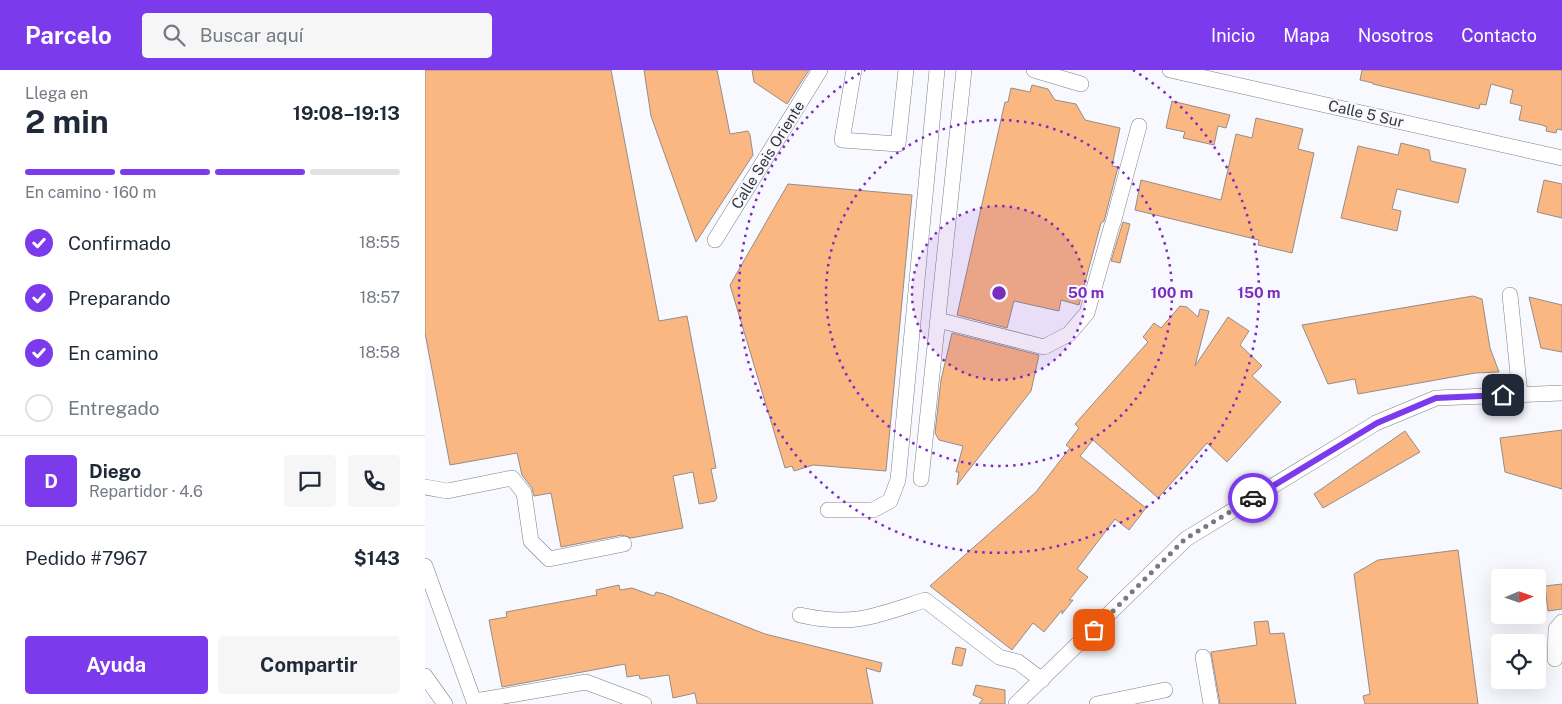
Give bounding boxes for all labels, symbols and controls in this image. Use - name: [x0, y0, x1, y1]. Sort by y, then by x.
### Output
- search box: [142, 13, 492, 58]
- text: Parcelo: [25, 21, 112, 49]
- icon: search: [160, 21, 188, 49]
- text: Buscar aquí: [200, 24, 303, 46]
- text: Inicio: [1211, 25, 1255, 46]
- text: Mapa: [1283, 25, 1330, 46]
- text: Nosotros: [1358, 25, 1433, 46]
- text: Contacto: [1461, 25, 1537, 46]
- text: Llega en: [25, 84, 88, 103]
- street label: Calle 5 Sur: [1327, 97, 1406, 130]
- street label: Calle Seis Oriente: [728, 98, 808, 212]
- text: 19:08–19:13: [293, 102, 400, 124]
- text: 2 min: [25, 103, 109, 140]
- text: En camino · 160 m: [25, 183, 156, 202]
- icon: check: [25, 229, 53, 257]
- text: Confirmado: [68, 232, 171, 254]
- text: 18:55: [359, 233, 400, 252]
- icon: check: [25, 284, 53, 312]
- centre of rings: [990, 284, 1008, 302]
- text: 50 m: [1068, 284, 1104, 301]
- text: 100 m: [1151, 284, 1193, 301]
- text: 150 m: [1237, 284, 1281, 301]
- text: Preparando: [68, 287, 170, 309]
- text: 18:57: [360, 288, 400, 307]
- icon: check: [25, 339, 53, 367]
- text: En camino: [68, 342, 159, 364]
- text: 18:58: [359, 343, 400, 362]
- pin: [1482, 374, 1524, 416]
- icon: home: [1489, 381, 1517, 409]
- text: Entregado: [68, 397, 160, 419]
- button: chat: [284, 455, 336, 507]
- button: phone: [348, 455, 400, 507]
- text: Diego: [89, 460, 141, 482]
- text: D: [44, 470, 58, 492]
- courier: [1228, 473, 1278, 523]
- text: Repartidor · 4.6: [89, 482, 203, 501]
- icon: car: [1239, 484, 1267, 512]
- text: Pedido #7967: [25, 547, 148, 569]
- text: $143: [354, 547, 400, 569]
- north arrow: [1491, 569, 1546, 624]
- map controls: [1491, 569, 1546, 689]
- pin: [1073, 609, 1115, 651]
- icon: bag: [1080, 616, 1108, 644]
- button: locate: [1491, 634, 1546, 689]
- button: Ayuda: [25, 636, 208, 694]
- button: Compartir: [218, 636, 400, 694]

